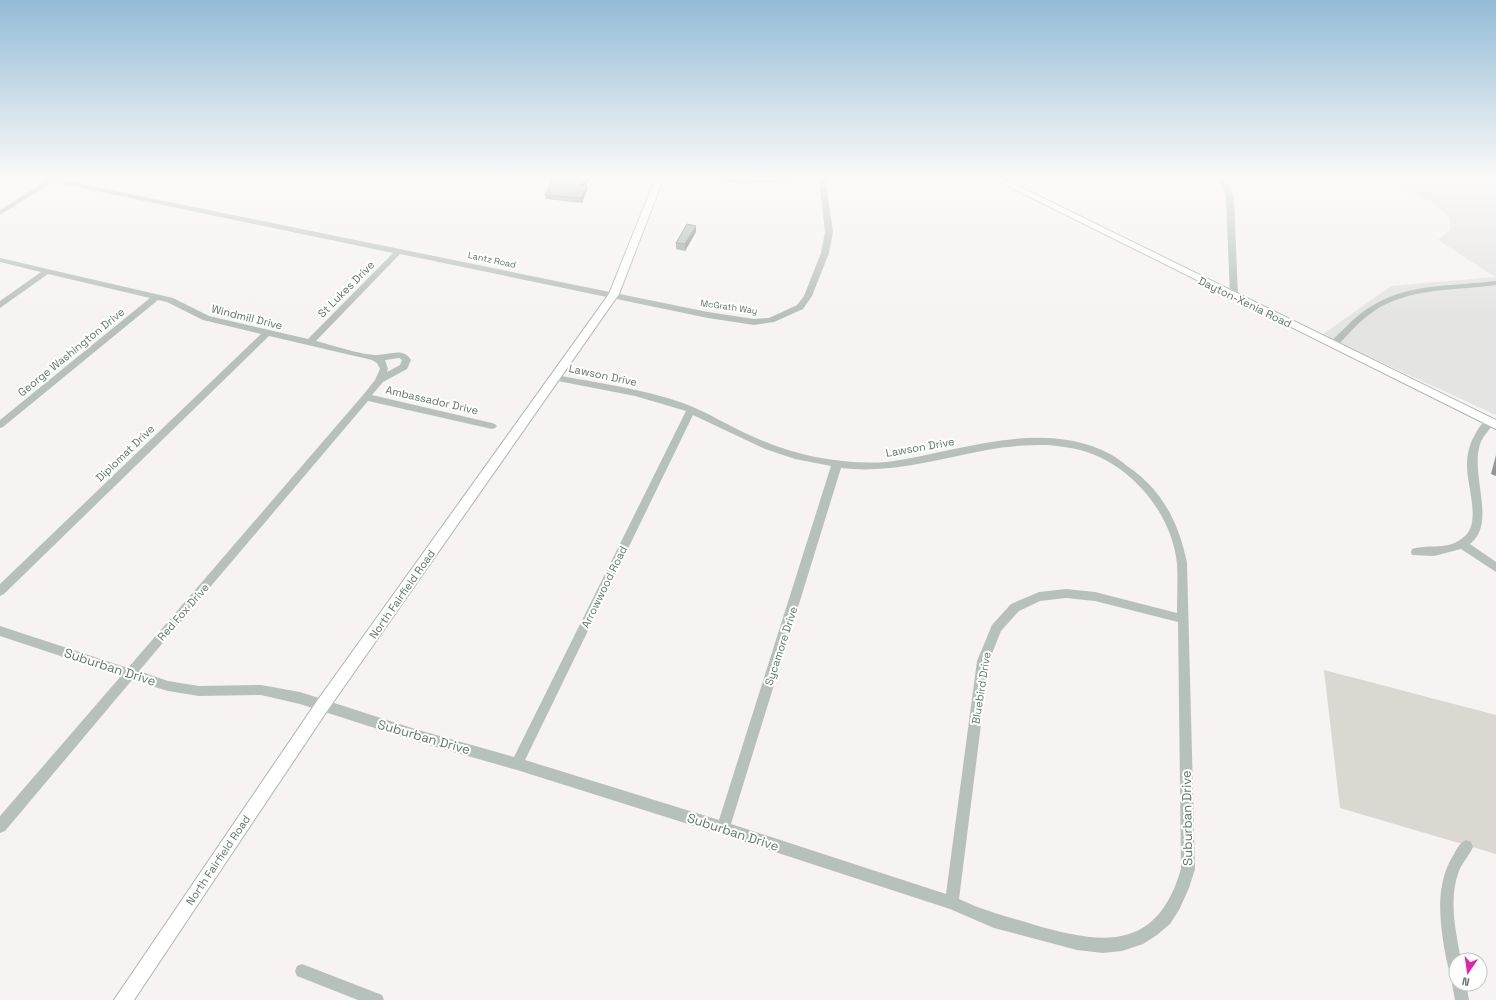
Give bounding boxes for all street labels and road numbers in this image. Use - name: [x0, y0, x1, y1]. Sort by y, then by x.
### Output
- street label: Lantz Road: [467, 249, 517, 271]
- street label: St Lukes Drive: [315, 258, 377, 320]
- street label: Dayton-Xenia Road: [1196, 273, 1294, 331]
- street label: McGrath Way: [700, 297, 758, 317]
- street label: Windmill Drive: [210, 301, 284, 333]
- street label: George Washington Drive: [15, 305, 127, 399]
- street label: Lawson Drive: [568, 361, 638, 389]
- street label: Ambassador Drive: [384, 383, 480, 417]
- street label: Diplomat Drive: [93, 421, 157, 485]
- street label: Lawson Drive: [885, 434, 955, 460]
- street label: Arrowwood Road: [578, 544, 630, 630]
- street label: North Fairfield Road: [366, 547, 438, 641]
- street label: Red Fox Drive: [154, 580, 212, 644]
- street label: Sycamore Drive: [762, 605, 800, 687]
- street label: Suburban Drive: [62, 644, 158, 690]
- street label: Bluebird Drive: [968, 651, 994, 725]
- street label: Suburban Drive: [376, 716, 472, 758]
- street label: Suburban Drive: [1178, 770, 1196, 866]
- street label: Suburban Drive: [685, 809, 781, 855]
- street label: North Fairfield Road: [183, 812, 253, 908]

